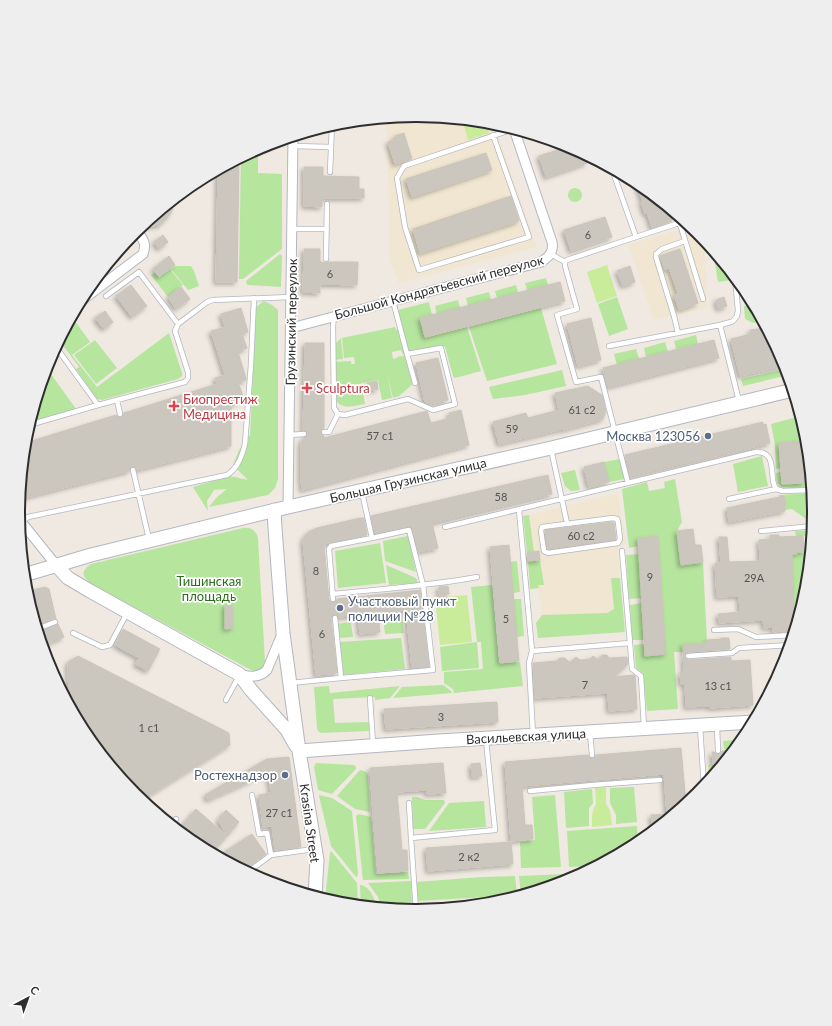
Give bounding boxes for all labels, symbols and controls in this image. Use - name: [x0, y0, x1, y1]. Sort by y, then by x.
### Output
- house number: 6: [585, 228, 591, 241]
- street label: Большой Кондратьевский переулок: [333, 251, 546, 323]
- street label: Грузинский переулок: [282, 258, 300, 386]
- house number: 6: [327, 267, 333, 280]
- place label: Sculptura: [316, 380, 370, 396]
- marker: Sculptura: [301, 382, 313, 394]
- place label: Биопрестиж Медицина: [183, 391, 259, 422]
- marker: Биопрестиж Медицина: [168, 400, 180, 412]
- house number: 61 с2: [568, 403, 596, 416]
- house number: 59: [506, 422, 518, 435]
- place label: Москва 123056: [606, 428, 700, 444]
- house number: 57 с1: [366, 429, 394, 442]
- marker: Москва 123056: [703, 431, 713, 441]
- street label: Большая Грузинская улица: [328, 454, 488, 506]
- house number: 58: [495, 490, 507, 503]
- house number: 60 с2: [567, 529, 595, 542]
- house number: 8: [313, 564, 319, 577]
- house number: 9: [647, 570, 653, 583]
- house number: 29А: [744, 571, 765, 584]
- park label: Тишинская площадь: [176, 573, 242, 604]
- place label: Участковый пункт полиции №28: [348, 593, 457, 624]
- marker: Участковый пункт полиции №28: [335, 603, 345, 613]
- house number: 5: [503, 612, 509, 625]
- house number: 6: [319, 627, 325, 640]
- house number: 7: [582, 678, 588, 691]
- house number: 13 с1: [704, 679, 732, 692]
- house number: 3: [438, 710, 444, 723]
- house number: 1 с1: [139, 721, 159, 734]
- street label: Васильевская улица: [466, 725, 586, 747]
- place label: Ростехнадзор: [194, 767, 277, 783]
- marker: Ростехнадзор: [280, 770, 290, 780]
- street label: Krasina Street: [297, 782, 324, 864]
- house number: 27 с1: [265, 806, 293, 819]
- house number: 2 к2: [458, 850, 480, 863]
- north arrow: [8, 978, 48, 1018]
- text: С: [28, 983, 42, 998]

